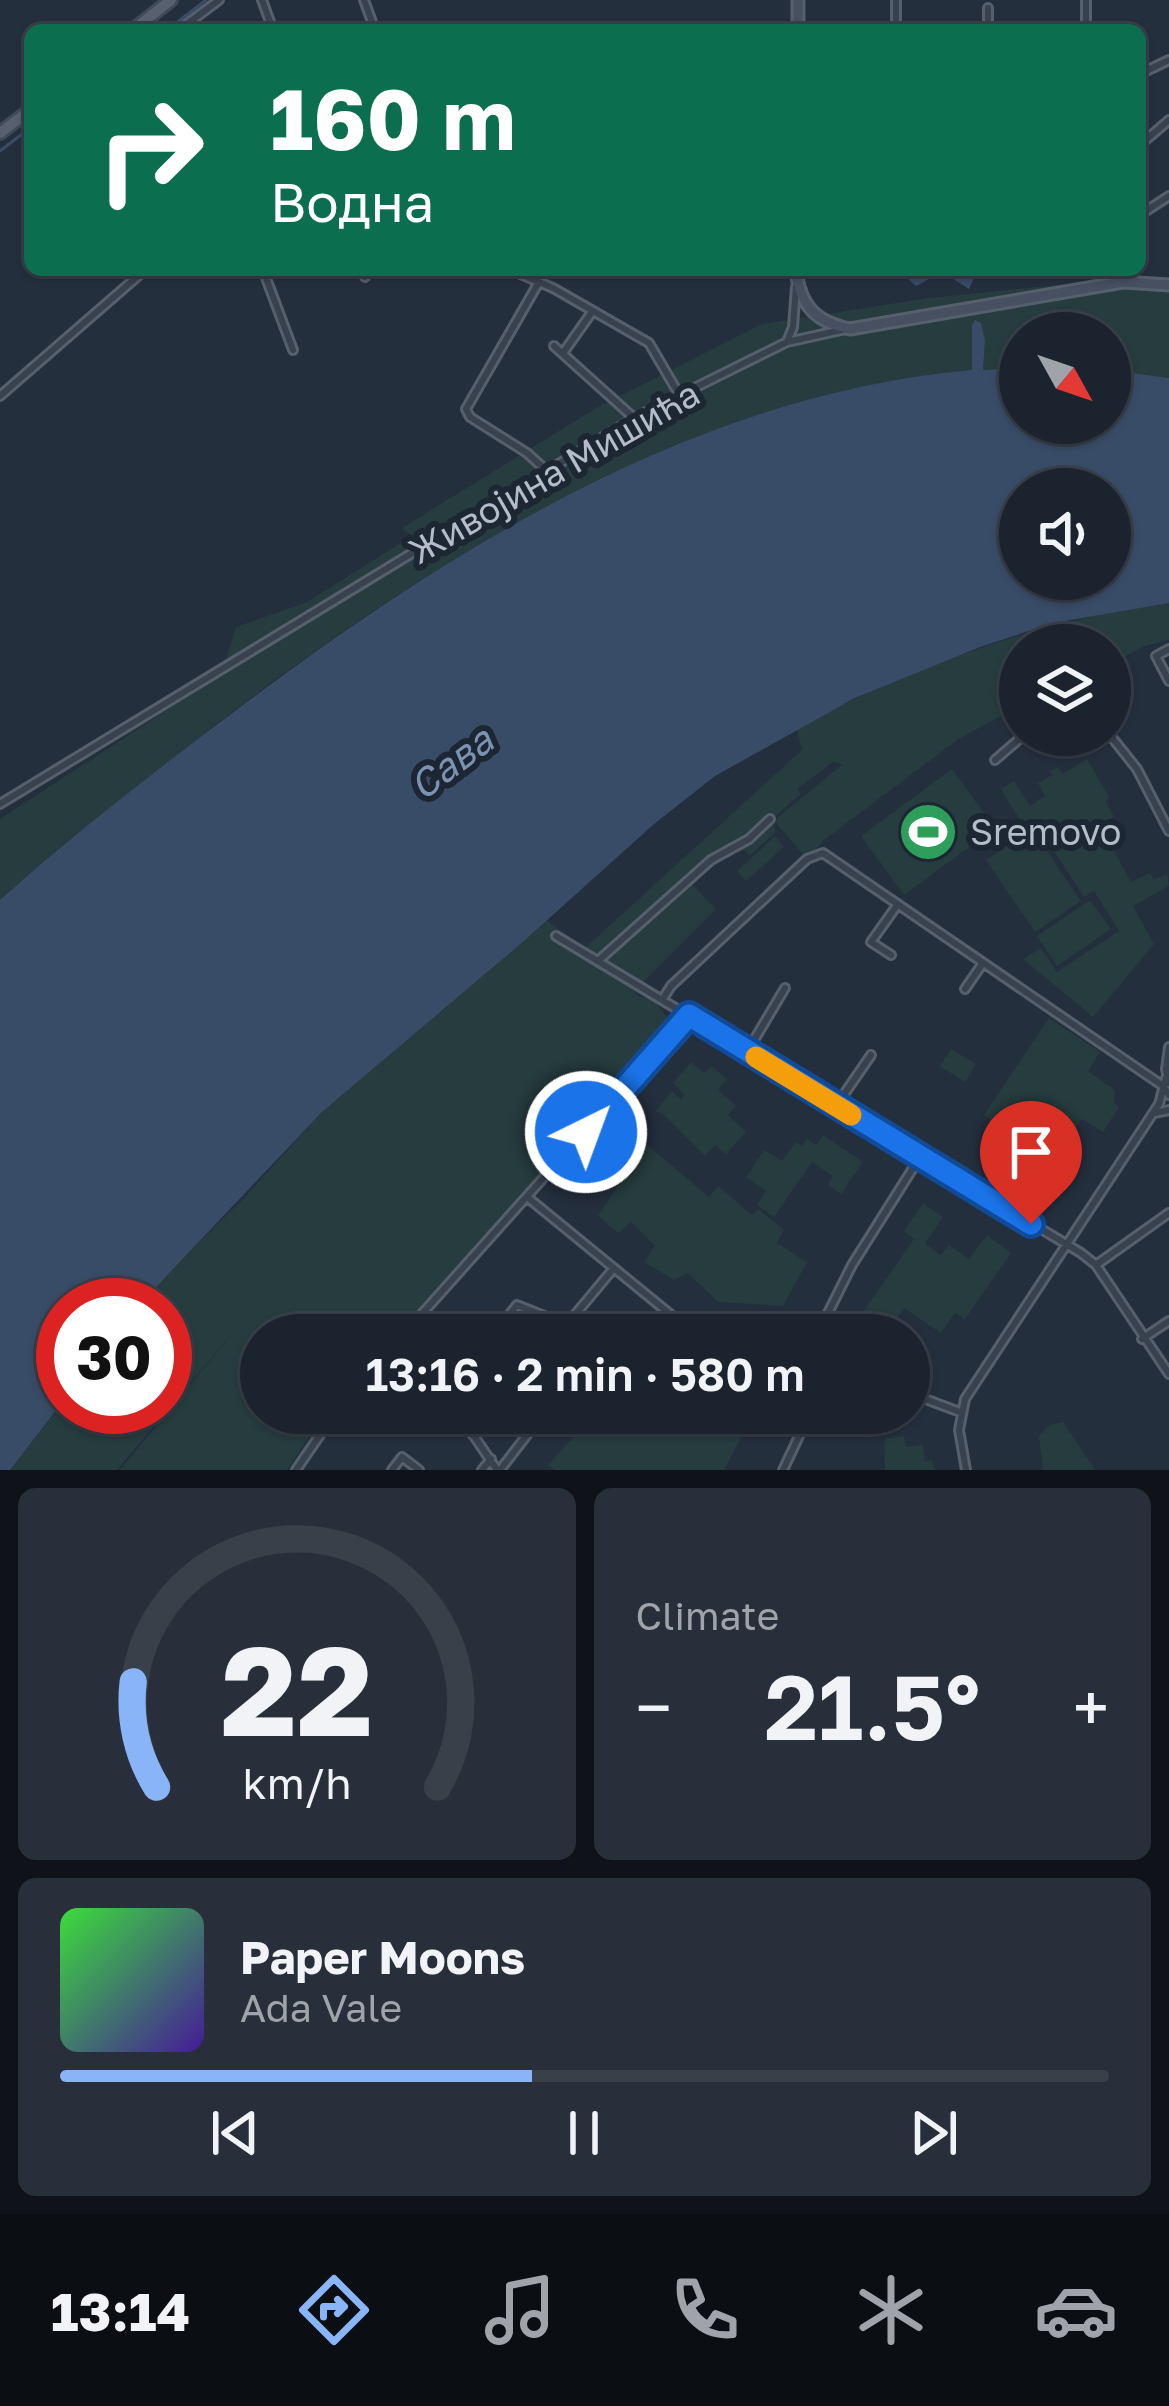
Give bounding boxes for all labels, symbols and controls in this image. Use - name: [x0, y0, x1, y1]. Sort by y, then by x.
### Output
- text: 160 m: [270, 68, 516, 168]
- icon: right: [72, 72, 228, 228]
- text: Водна: [270, 169, 434, 234]
- north arrow: [999, 312, 1131, 444]
- map controls: [999, 312, 1131, 756]
- street label: Живојина Мишића: [401, 371, 707, 572]
- button: sound: [999, 468, 1131, 600]
- button: layers: [999, 624, 1131, 756]
- water label: Сава: [400, 715, 503, 809]
- sports icon: Sremovo: [897, 801, 959, 863]
- place label: Sremovo: [970, 810, 1121, 853]
- position arrow: [523, 1069, 649, 1195]
- pin: [980, 1101, 1082, 1224]
- icon: arrive: [998, 1119, 1064, 1185]
- speed limit sign: 30: [36, 1278, 192, 1434]
- text: 13:16 · 2 min · 580 m: [365, 1347, 805, 1401]
- text: Climate: [636, 1592, 779, 1639]
- text: 22: [221, 1614, 373, 1763]
- text: 21.5°: [764, 1652, 980, 1760]
- text: −: [636, 1667, 672, 1747]
- text: +: [1073, 1667, 1109, 1747]
- text: km/h: [242, 1757, 351, 1808]
- text: Paper Moons: [240, 1930, 525, 1984]
- text: Ada Vale: [240, 1984, 402, 2031]
- icon: previous: [202, 2100, 268, 2166]
- icon: pause: [551, 2100, 617, 2166]
- icon: next: [901, 2100, 967, 2166]
- icon: directions: [292, 2268, 376, 2352]
- icon: music: [478, 2268, 562, 2352]
- icon: phone: [663, 2268, 747, 2352]
- icon: climate: [849, 2268, 933, 2352]
- icon: car: [1034, 2268, 1118, 2352]
- text: 13:14: [51, 2278, 190, 2343]

